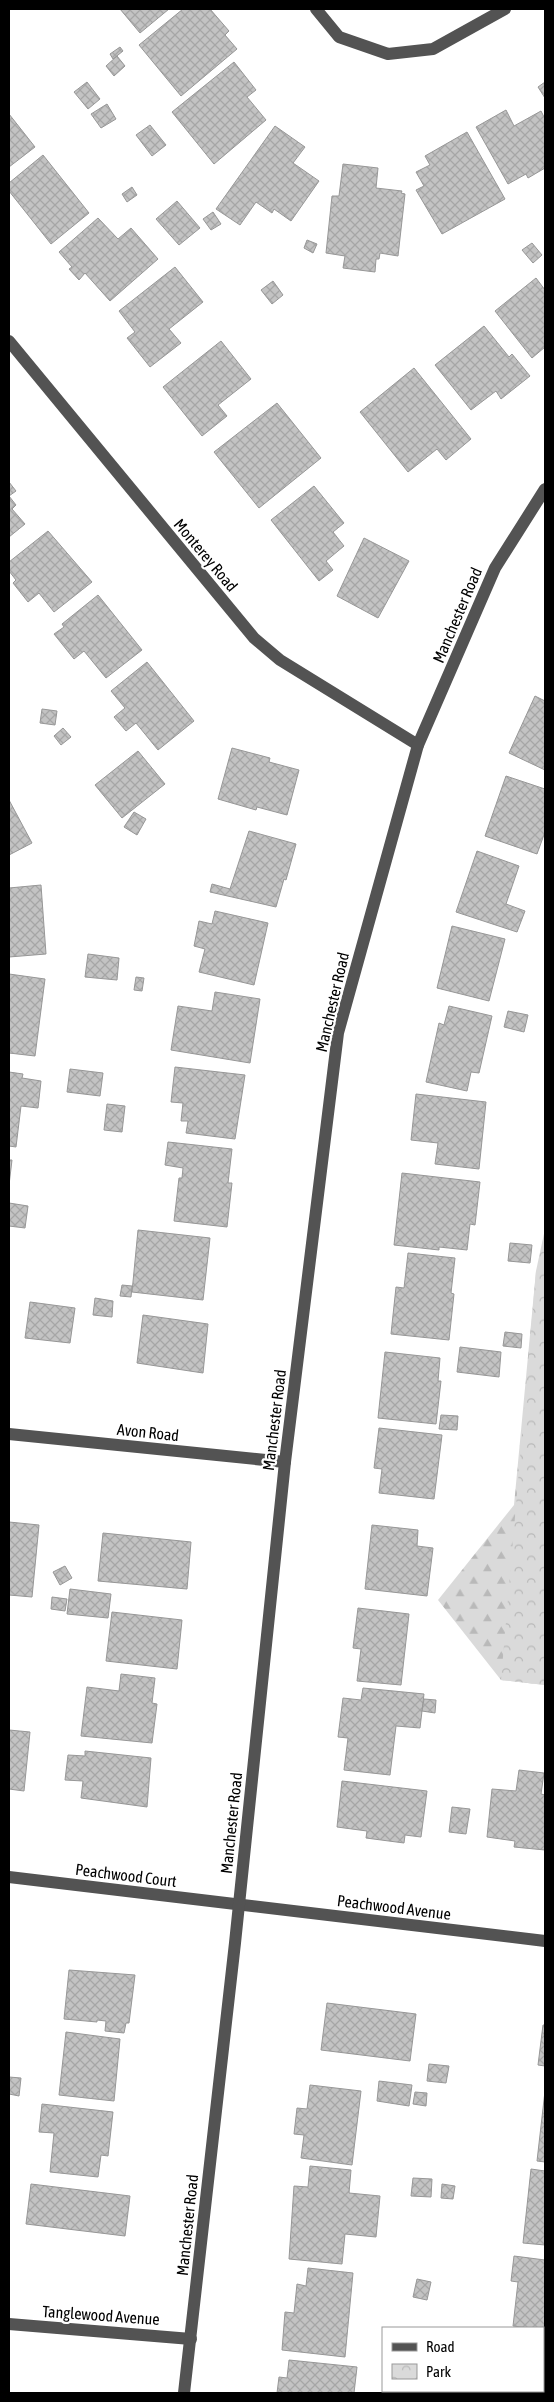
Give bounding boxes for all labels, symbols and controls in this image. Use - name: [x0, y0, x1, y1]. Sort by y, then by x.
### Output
- street label: Monterey Road: [170, 515, 241, 595]
- street label: Manchester Road: [429, 565, 485, 665]
- street label: Manchester Road: [312, 950, 352, 1054]
- street label: Manchester Road: [259, 1368, 289, 1472]
- street label: Avon Road: [116, 1420, 180, 1444]
- street label: Manchester Road: [217, 1771, 245, 1875]
- street label: Peachwood Court: [74, 1860, 178, 1890]
- street label: Peachwood Avenue: [336, 1891, 452, 1923]
- street label: Manchester Road: [173, 2173, 201, 2277]
- street label: Tanglewood Avenue: [42, 2302, 160, 2329]
- legend: [382, 2327, 544, 2392]
- text: Road: [426, 2338, 455, 2355]
- text: Park: [426, 2363, 451, 2380]

